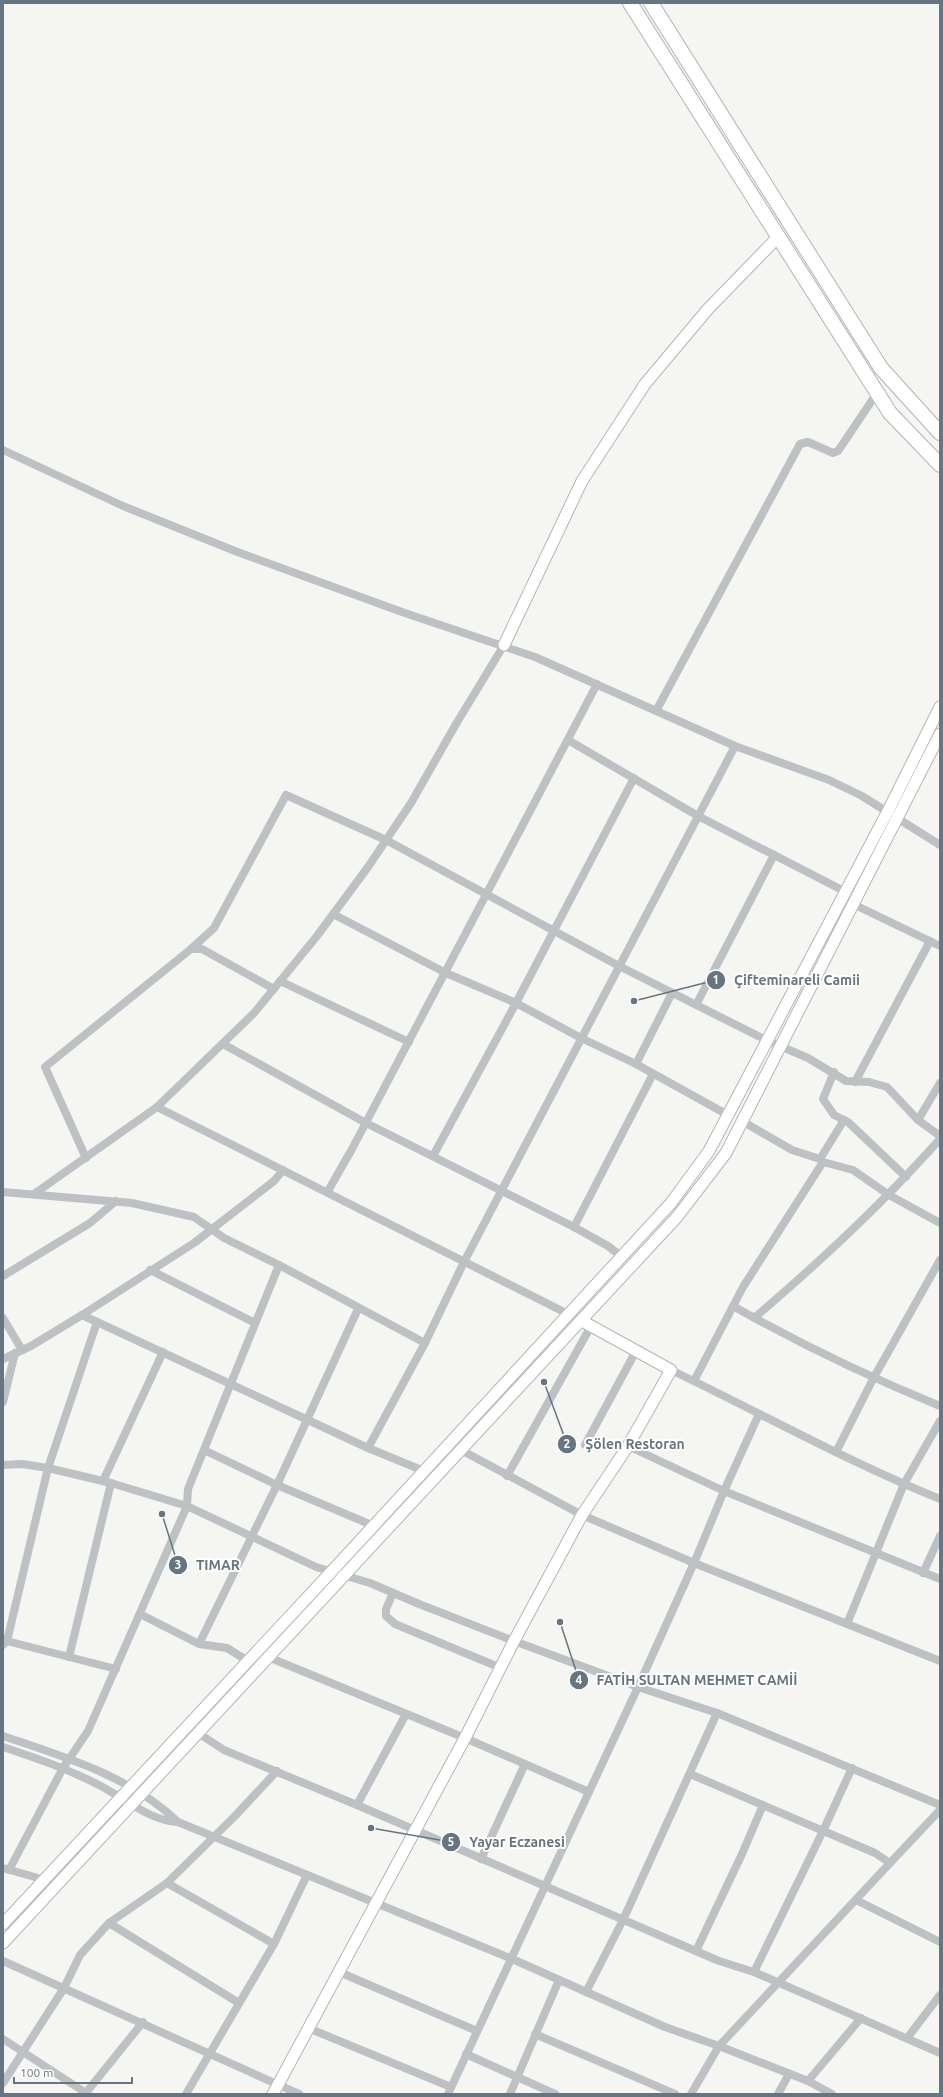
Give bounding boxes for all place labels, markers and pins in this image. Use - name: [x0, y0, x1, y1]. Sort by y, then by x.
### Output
- callout: Çifteminareli Camii: [706, 967, 868, 993]
- callout: Şölen Restoran: [557, 1431, 693, 1457]
- callout: TIMAR: [168, 1552, 248, 1578]
- callout: FATİH SULTAN MEHMET CAMİİ: [569, 1667, 806, 1693]
- callout: Yayar Eczanesi: [441, 1829, 573, 1855]

